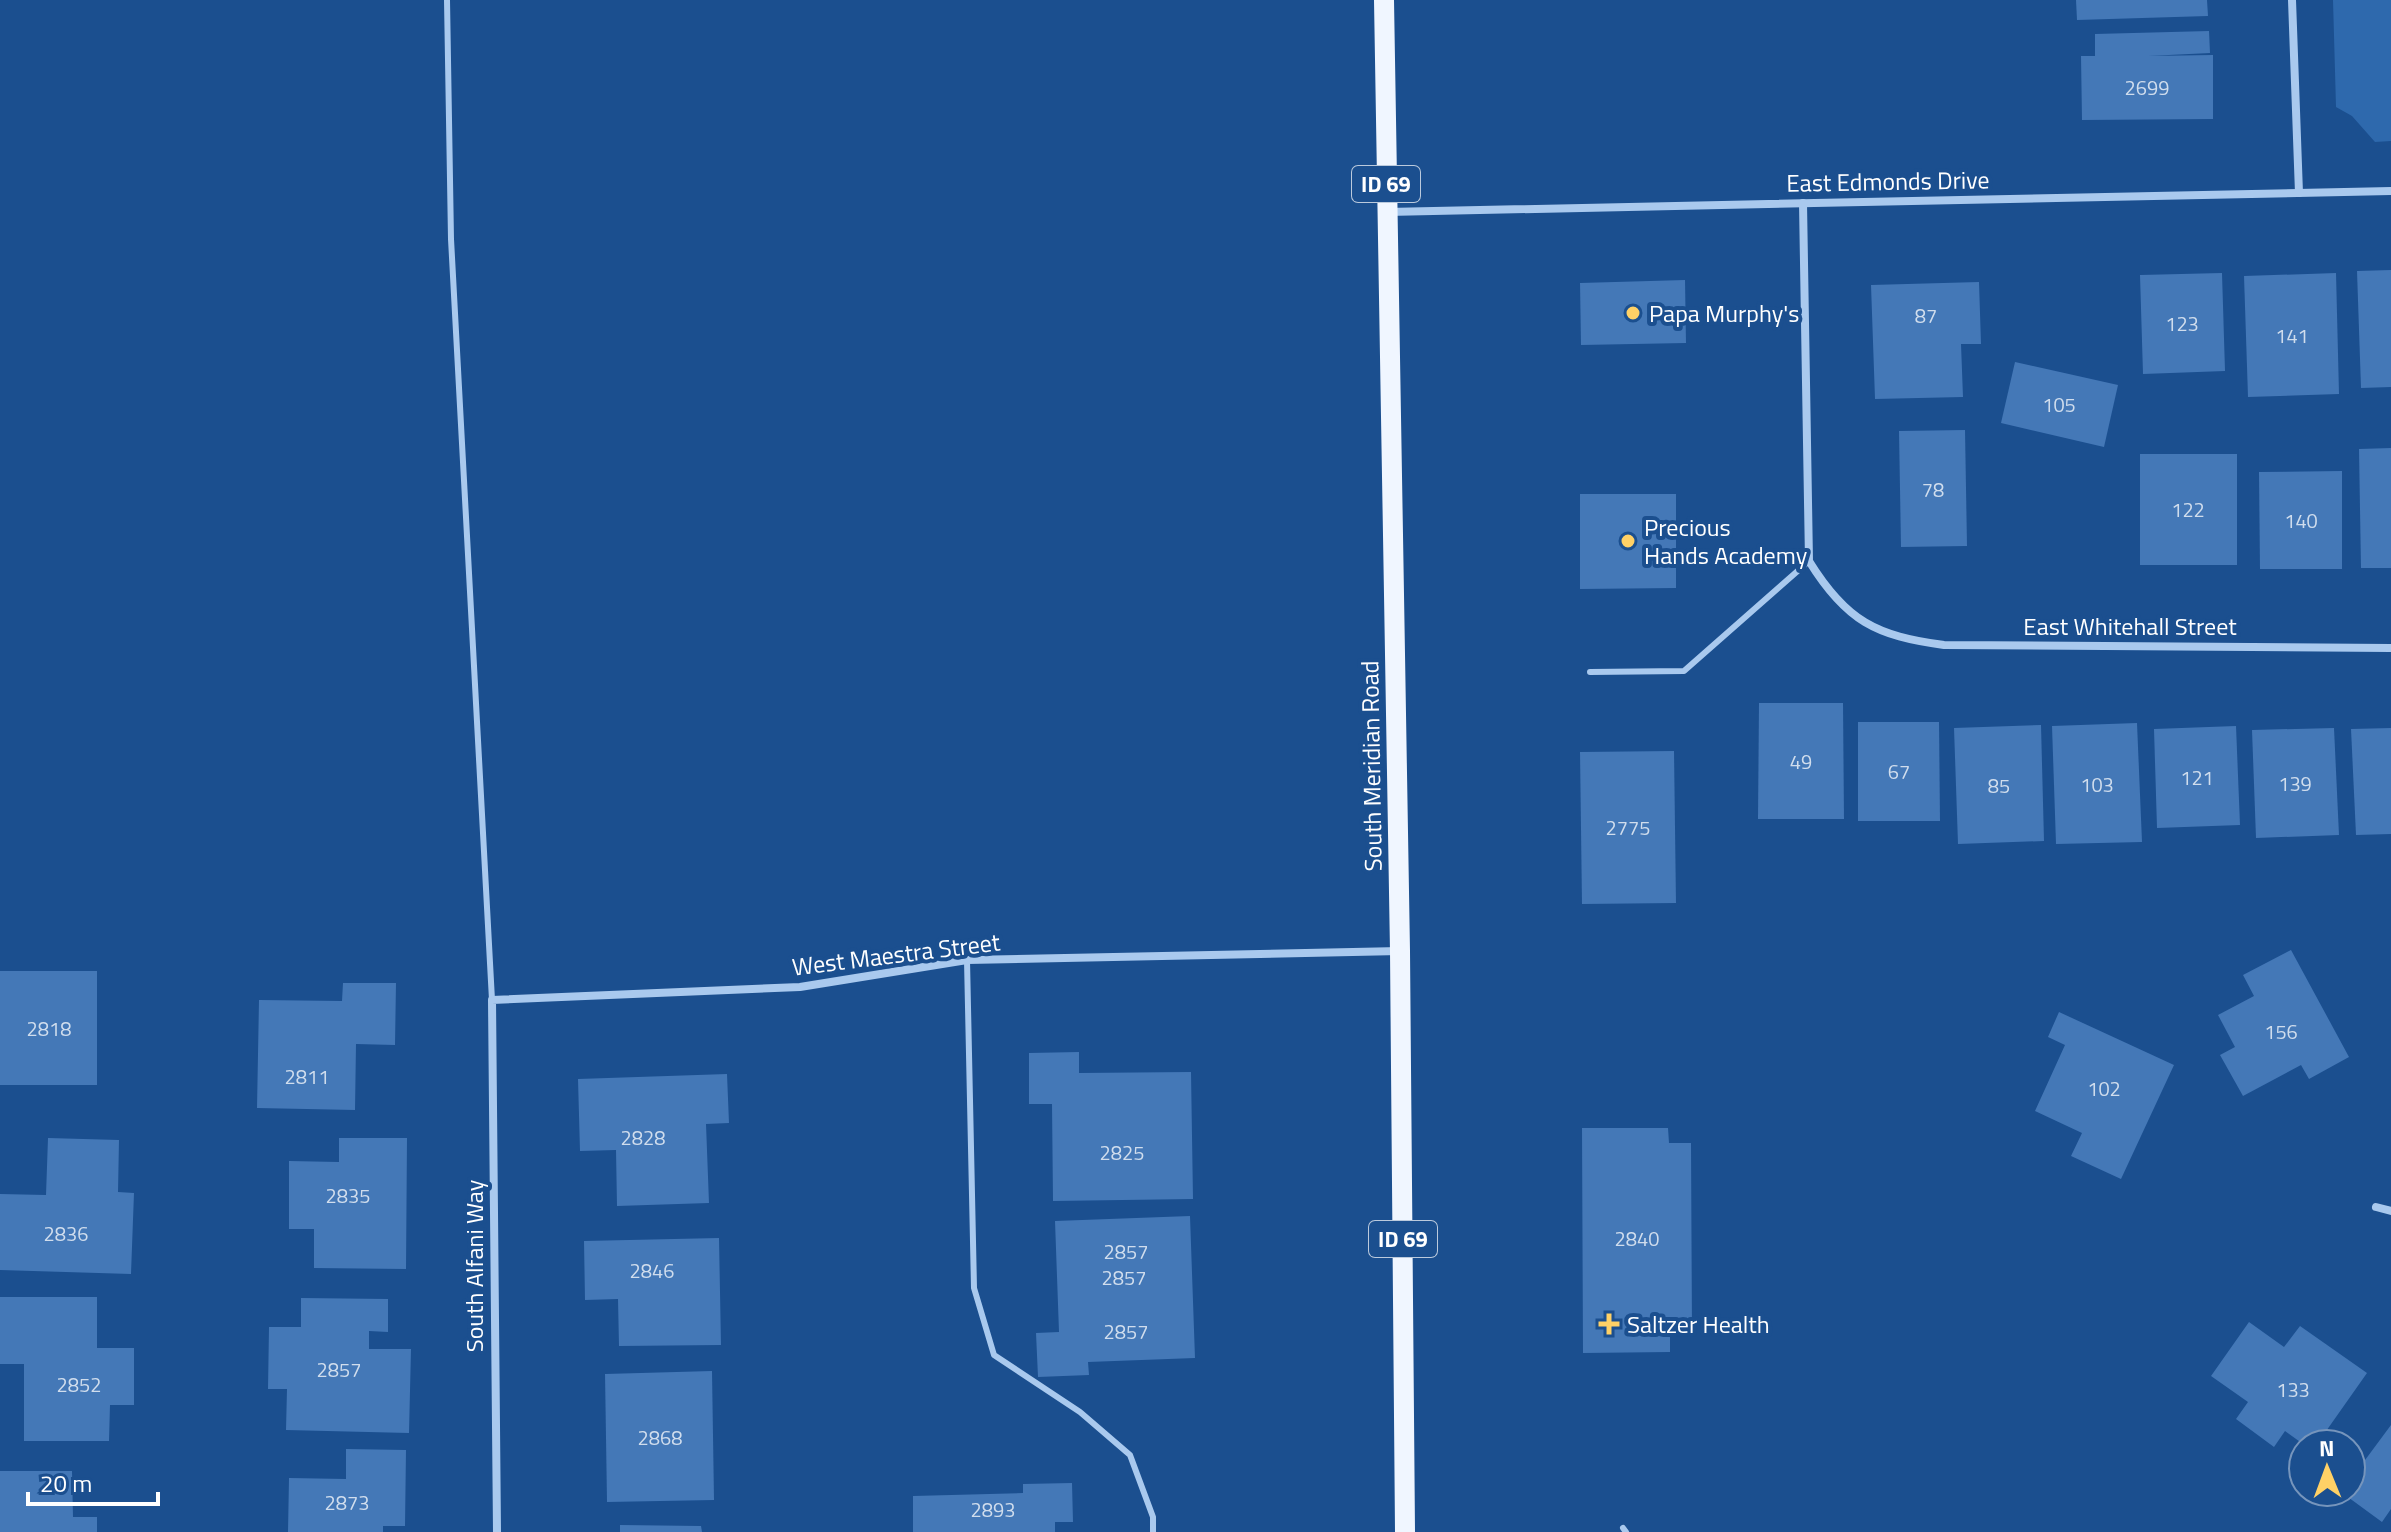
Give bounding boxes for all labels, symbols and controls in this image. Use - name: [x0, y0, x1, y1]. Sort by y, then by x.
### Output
- house number: 2699: [2125, 72, 2169, 103]
- street label: East Edmonds Drive: [1786, 161, 1990, 201]
- road number: ID 69: [1352, 166, 1420, 202]
- place label: Papa Murphy's: [1649, 295, 1799, 331]
- house number: 87: [1915, 300, 1937, 331]
- marker: Papa Murphy's: [1624, 304, 1642, 322]
- house number: 123: [2165, 308, 2199, 339]
- house number: 141: [2275, 320, 2309, 351]
- house number: 105: [2042, 389, 2076, 420]
- house number: 78: [1922, 474, 1944, 505]
- house number: 122: [2171, 494, 2205, 525]
- house number: 140: [2284, 505, 2318, 536]
- place label: Precious Hands Academy: [1644, 509, 1808, 573]
- marker: Precious Hands Academy: [1619, 532, 1637, 550]
- street label: East Whitehall Street: [2023, 608, 2237, 644]
- street label: South Meridian Road: [1351, 660, 1391, 872]
- house number: 49: [1790, 746, 1812, 777]
- house number: 67: [1888, 756, 1910, 787]
- house number: 121: [2180, 762, 2214, 793]
- house number: 139: [2278, 768, 2312, 799]
- house number: 103: [2080, 769, 2114, 800]
- house number: 85: [1988, 770, 2010, 801]
- house number: 2775: [1606, 812, 1650, 843]
- street label: West Maestra Street: [790, 923, 1003, 985]
- house number: 2818: [27, 1013, 71, 1044]
- house number: 156: [2264, 1016, 2298, 1047]
- house number: 2811: [285, 1061, 329, 1092]
- house number: 102: [2087, 1073, 2121, 1104]
- house number: 2828: [621, 1122, 665, 1153]
- house number: 2825: [1100, 1137, 1144, 1168]
- street label: South Alfani Way: [456, 1179, 492, 1352]
- house number: 2835: [326, 1180, 370, 1211]
- house number: 2836: [44, 1218, 88, 1249]
- road number: ID 69: [1369, 1221, 1437, 1257]
- house number: 2840: [1615, 1223, 1659, 1254]
- house number: 2857: [1104, 1236, 1148, 1267]
- house number: 2846: [630, 1255, 674, 1286]
- house number: 2857: [1102, 1262, 1146, 1293]
- place label: Saltzer Health: [1627, 1306, 1770, 1342]
- marker: Saltzer Health: [1598, 1313, 1620, 1335]
- house number: 2857: [1104, 1316, 1148, 1347]
- house number: 2857: [317, 1354, 361, 1385]
- house number: 2852: [57, 1369, 101, 1400]
- house number: 133: [2276, 1374, 2310, 1405]
- house number: 2868: [638, 1422, 682, 1453]
- north arrow: [2287, 1428, 2367, 1508]
- text: N: [2319, 1431, 2335, 1465]
- scale bar: [28, 1456, 158, 1506]
- text: 20 m: [40, 1465, 92, 1501]
- house number: 2873: [325, 1487, 369, 1518]
- house number: 2893: [971, 1494, 1015, 1525]

